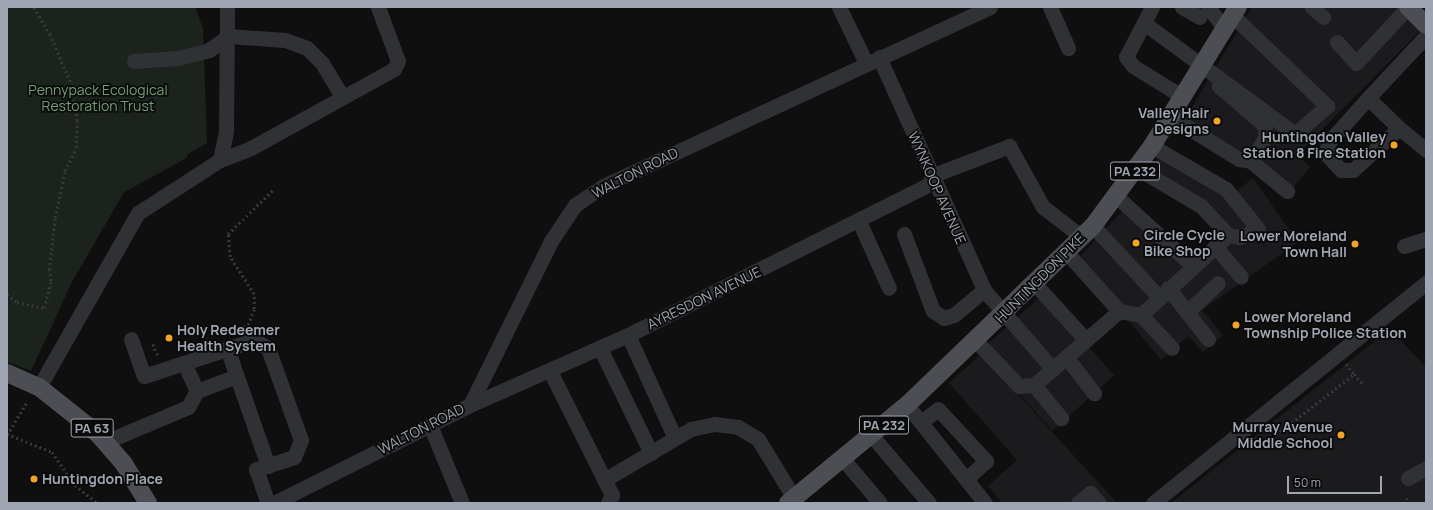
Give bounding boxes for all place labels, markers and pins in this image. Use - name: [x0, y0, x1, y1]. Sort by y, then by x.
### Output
- place label: Valley Hair Designs: [1138, 105, 1209, 138]
- marker: Valley Hair Designs: [1212, 116, 1222, 126]
- place label: Huntingdon Valley Station 8 Fire Station: [1242, 129, 1386, 162]
- marker: Huntingdon Valley Station 8 Fire Station: [1389, 140, 1399, 150]
- place label: Circle Cycle Bike Shop: [1144, 227, 1225, 260]
- place label: Lower Moreland Town Hall: [1240, 228, 1347, 260]
- marker: Circle Cycle Bike Shop: [1131, 238, 1141, 248]
- marker: Lower Moreland Town Hall: [1350, 239, 1360, 249]
- place label: Lower Moreland Township Police Station: [1244, 309, 1407, 342]
- marker: Lower Moreland Township Police Station: [1231, 320, 1241, 330]
- place label: Holy Redeemer Health System: [177, 322, 280, 354]
- marker: Holy Redeemer Health System: [164, 333, 174, 343]
- place label: Murray Avenue Middle School: [1233, 419, 1333, 452]
- marker: Murray Avenue Middle School: [1336, 430, 1346, 440]
- place label: Huntingdon Place: [42, 471, 163, 487]
- marker: Huntingdon Place: [29, 474, 39, 484]

